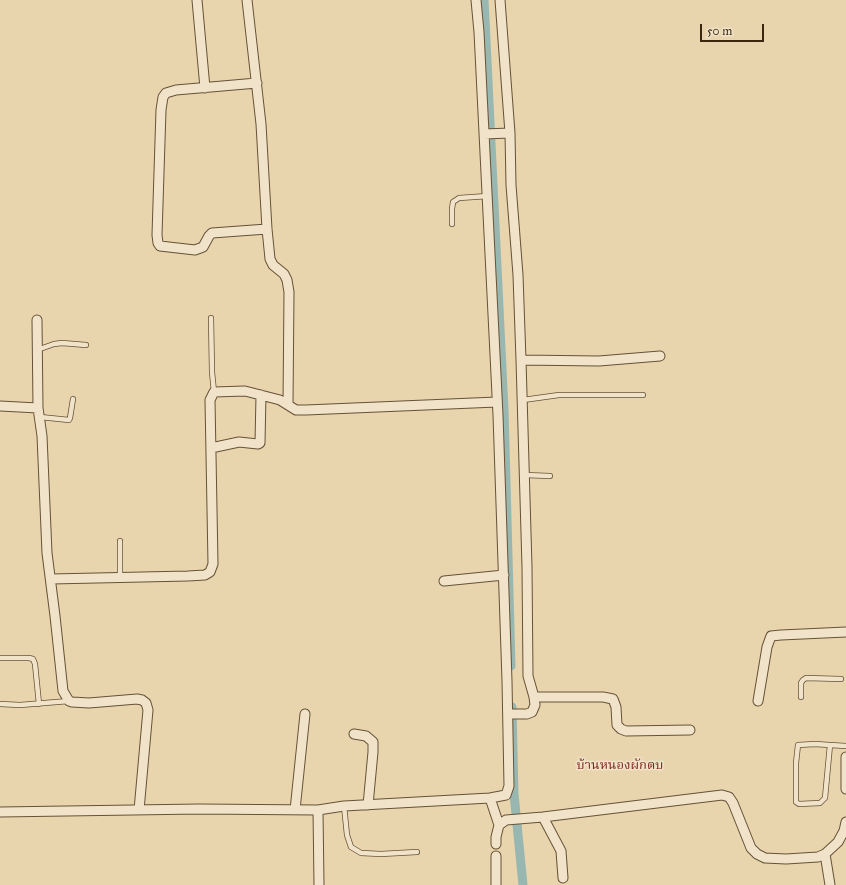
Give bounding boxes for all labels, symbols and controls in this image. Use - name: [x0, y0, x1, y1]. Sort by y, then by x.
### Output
- scale bar: [702, 16, 766, 42]
- text: 50 m: [707, 24, 732, 38]
- district label: บ้านหนองผักตบ: [577, 758, 663, 774]

